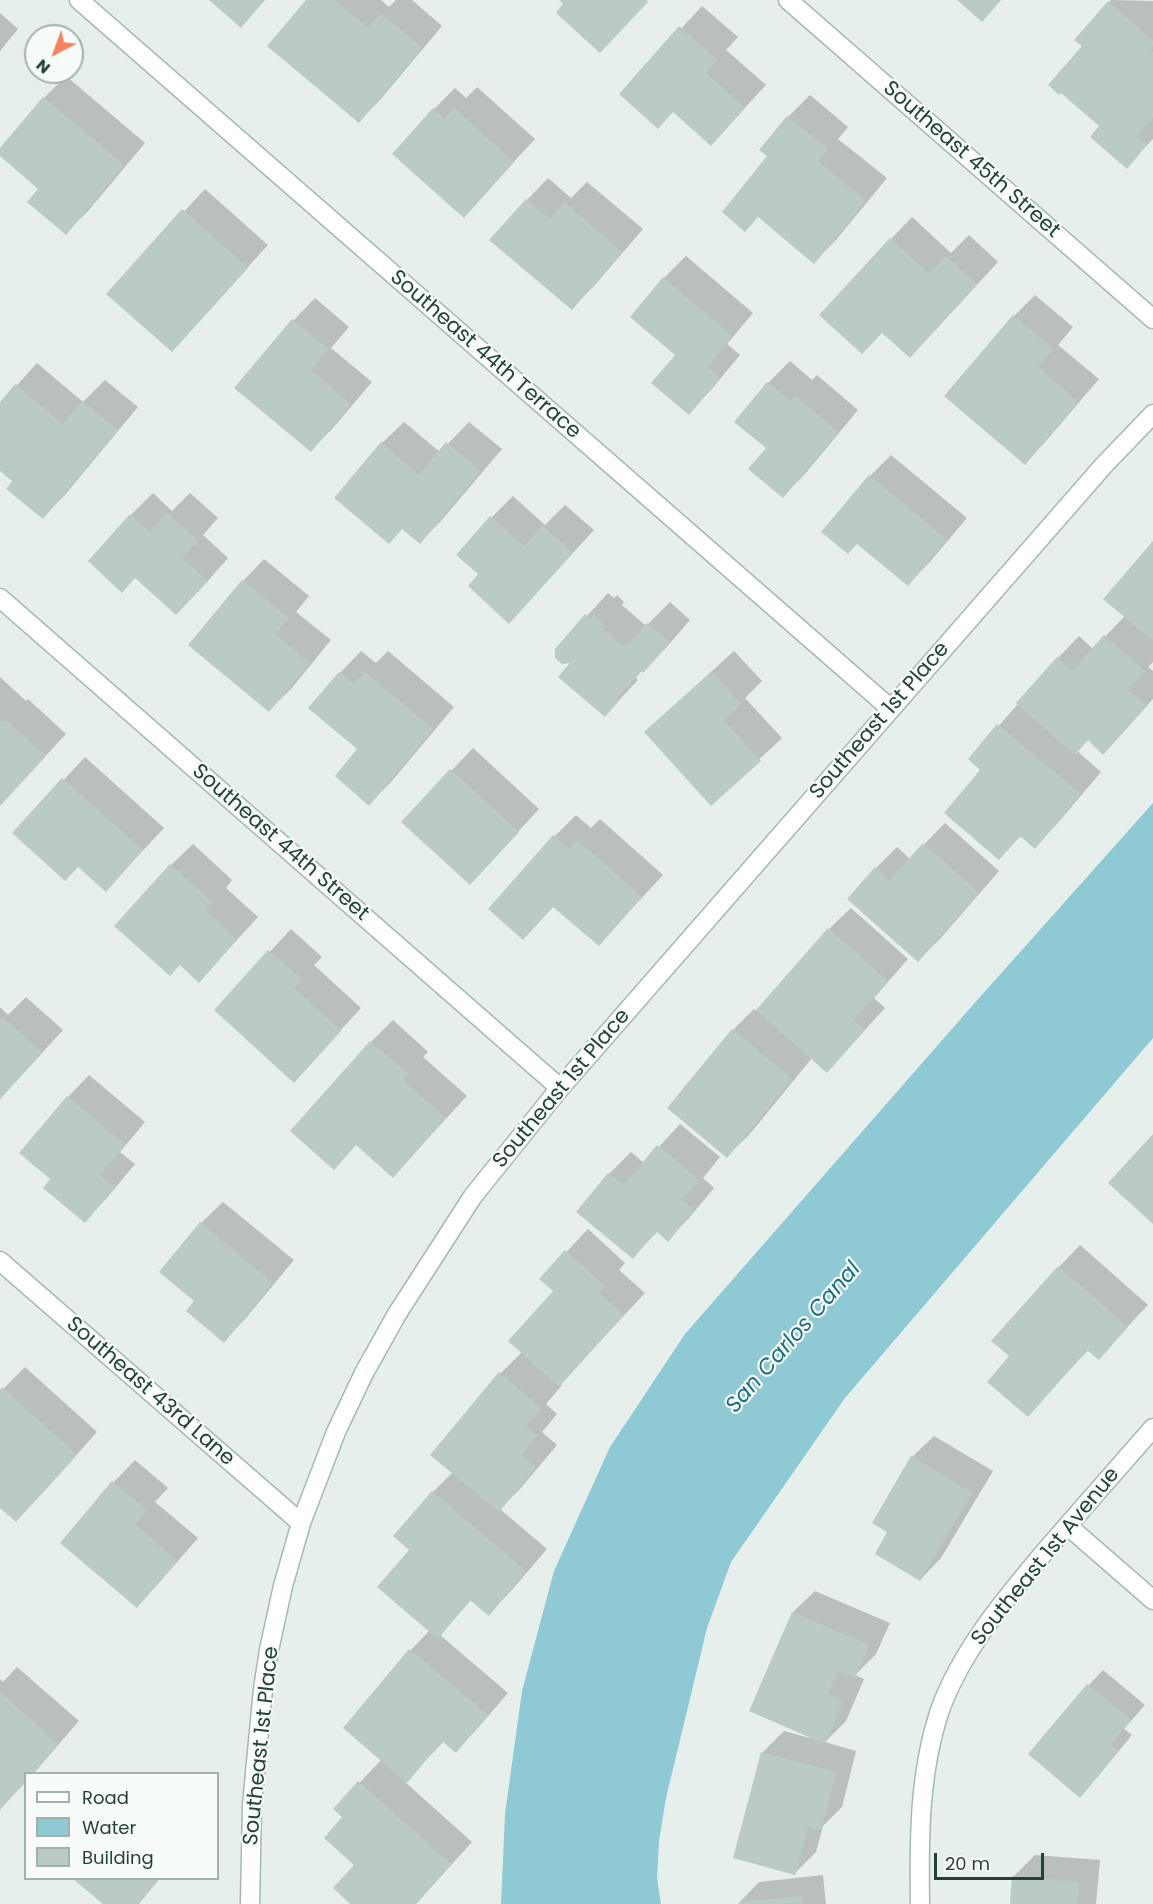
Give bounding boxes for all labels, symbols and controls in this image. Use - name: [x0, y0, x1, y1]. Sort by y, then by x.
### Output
- north arrow: [24, 24, 84, 84]
- text: N: [31, 54, 55, 79]
- street label: Southeast 45th Street: [877, 76, 1065, 244]
- street label: Southeast 44th Terrace: [384, 265, 586, 445]
- street label: Southeast 1st Place: [805, 637, 955, 805]
- street label: Southeast 44th Street: [186, 759, 374, 927]
- street label: Southeast 1st Place: [488, 1004, 636, 1174]
- water label: San Carlos Canal: [721, 1257, 867, 1419]
- street label: Southeast 43rd Lane: [61, 1312, 239, 1472]
- street label: Southeast 1st Avenue: [967, 1463, 1125, 1651]
- street label: Southeast 1st Place: [239, 1645, 285, 1847]
- legend: [24, 1772, 219, 1880]
- text: Road: [82, 1785, 129, 1810]
- text: Water: [82, 1815, 136, 1840]
- scale bar: [937, 1841, 1046, 1879]
- text: Building: [82, 1845, 154, 1870]
- text: 20 m: [945, 1851, 990, 1876]

